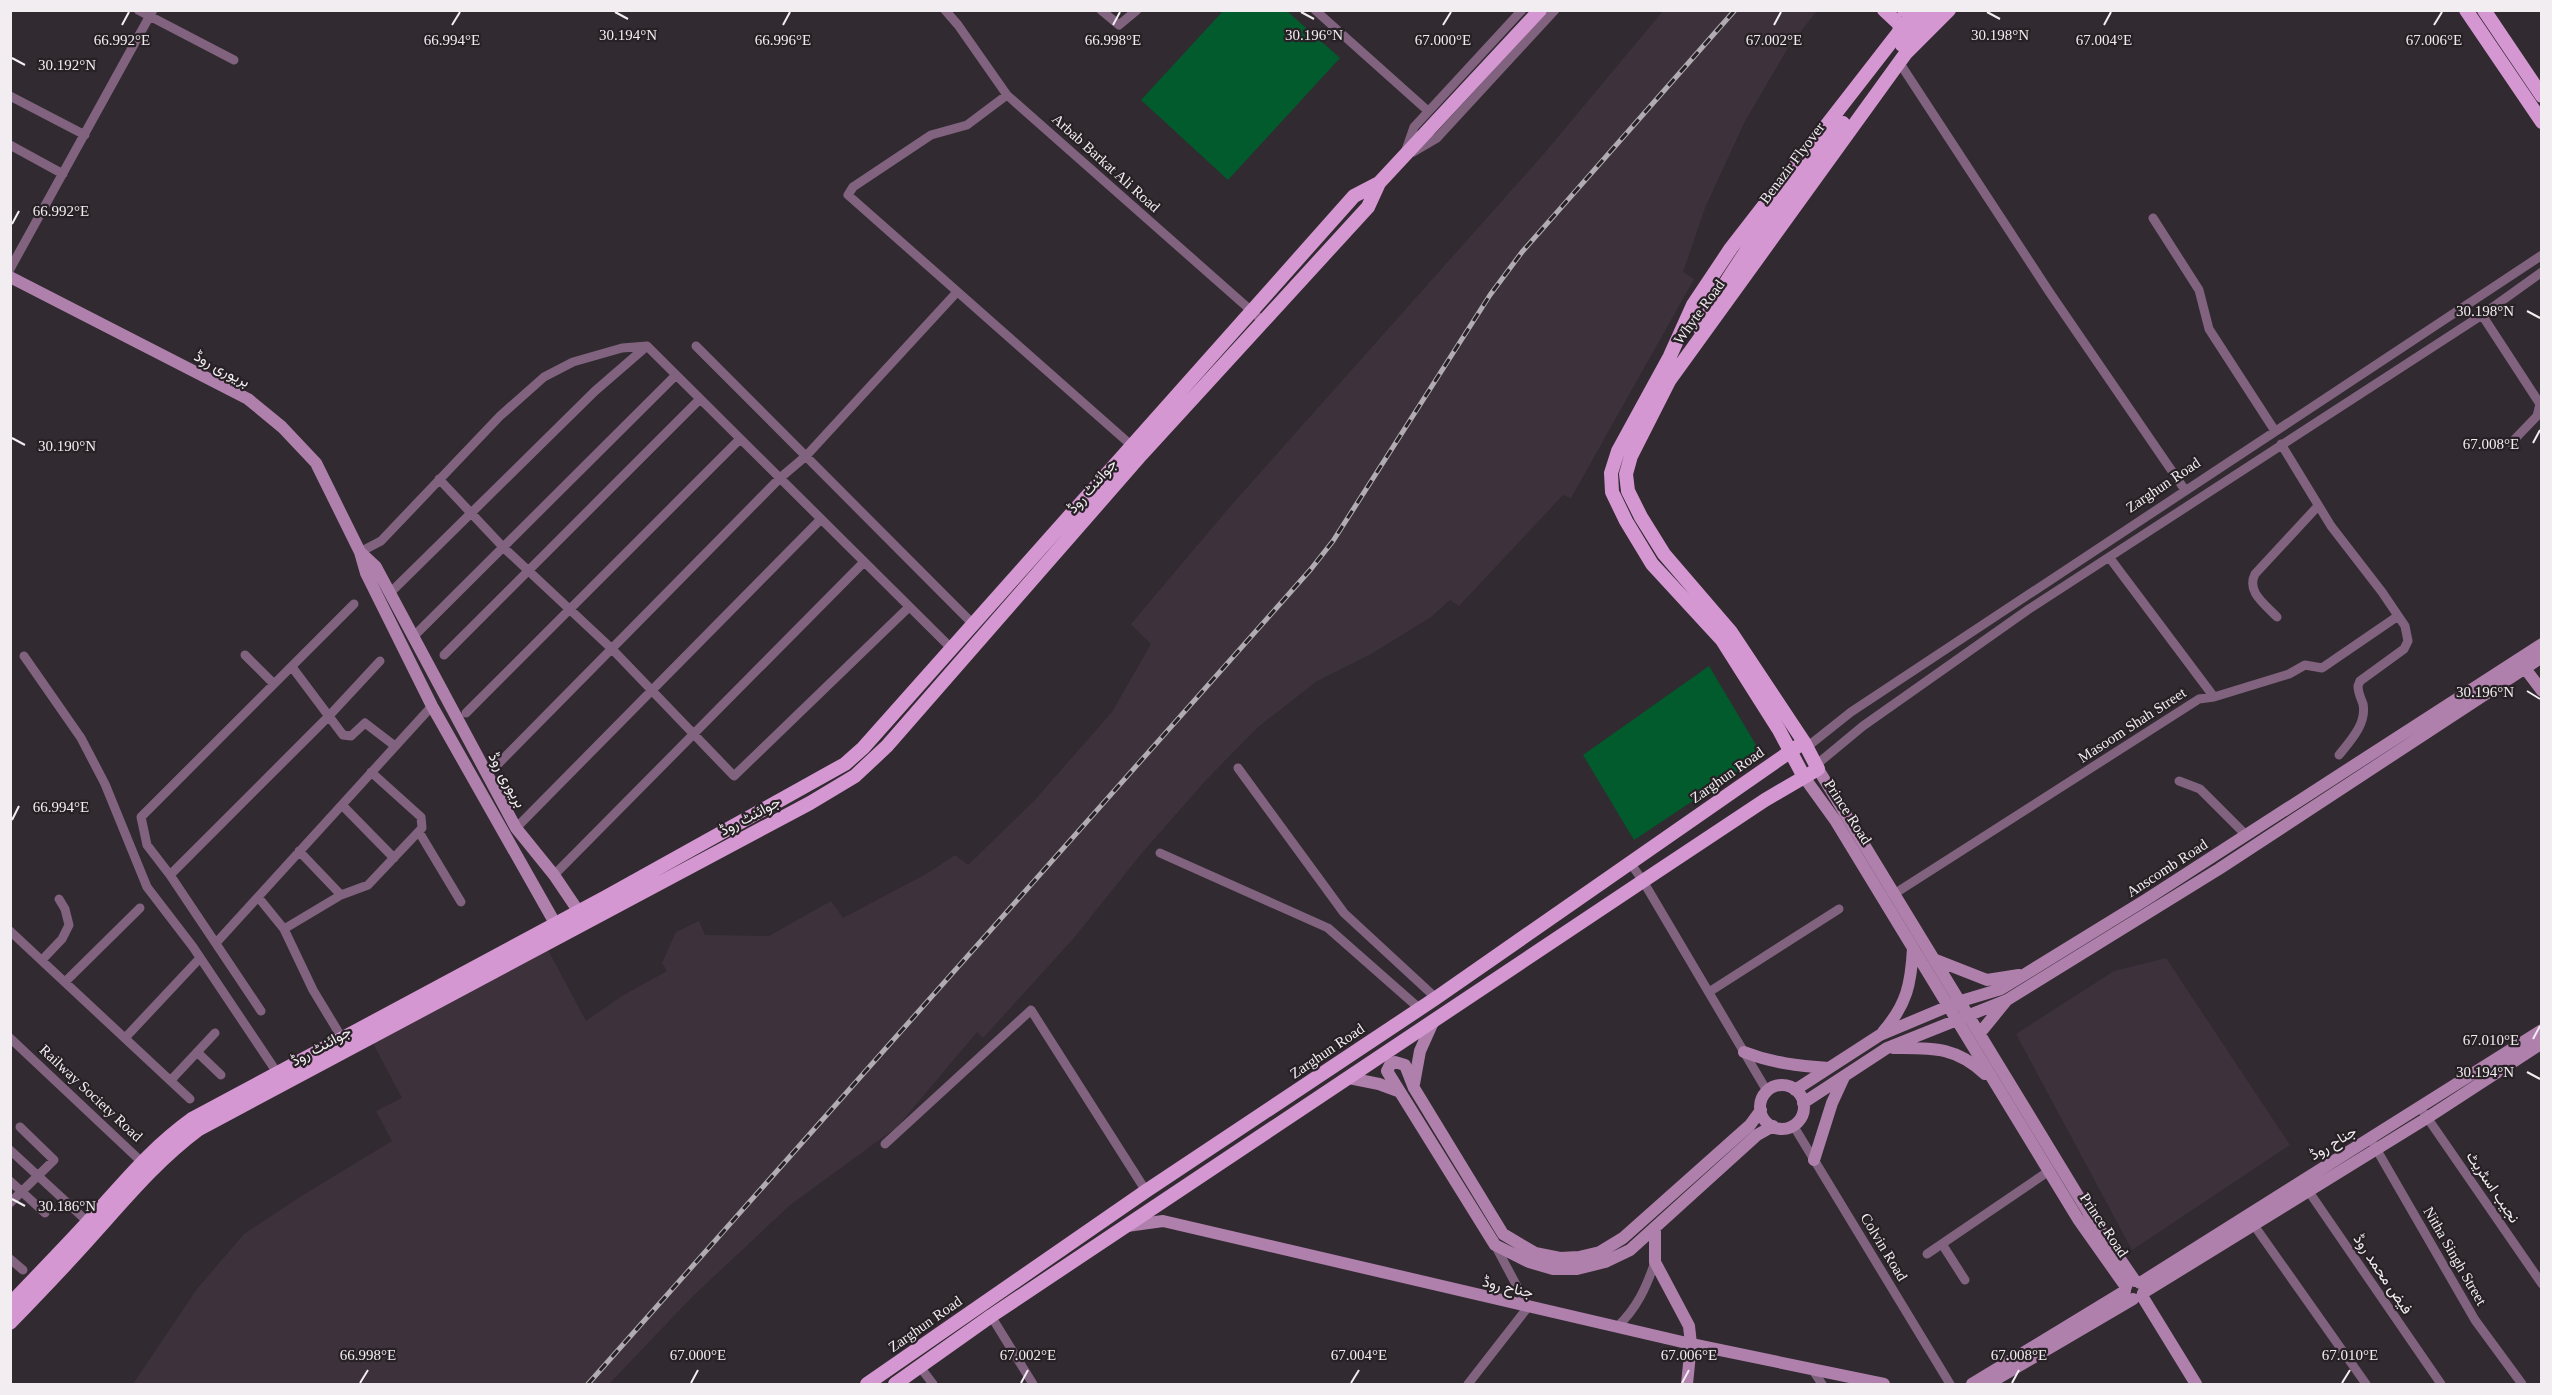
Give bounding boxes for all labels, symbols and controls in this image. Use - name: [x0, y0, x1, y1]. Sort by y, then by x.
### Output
- text: 30.194°N: [599, 27, 657, 43]
- text: 30.196°N: [1285, 27, 1343, 43]
- text: 30.198°N: [1971, 27, 2029, 43]
- text: 66.992°E: [94, 32, 150, 48]
- text: 66.994°E: [424, 32, 480, 48]
- text: 66.996°E: [755, 32, 811, 48]
- text: 66.998°E: [1085, 32, 1141, 48]
- text: 67.000°E: [1415, 32, 1471, 48]
- text: 67.002°E: [1746, 32, 1802, 48]
- text: 67.004°E: [2076, 32, 2132, 48]
- text: 67.006°E: [2406, 32, 2462, 48]
- text: 30.192°N: [38, 57, 96, 73]
- street label: Arbab Barkat Ali Road: [1049, 111, 1163, 216]
- street label: Benazir Flyover: [1756, 119, 1828, 207]
- text: 66.992°E: [33, 203, 89, 219]
- street label: Whyte Road: [1670, 276, 1728, 347]
- text: 30.198°N: [2456, 303, 2514, 319]
- street label: بریوری روڈ: [191, 348, 253, 392]
- text: 67.008°E: [2463, 436, 2519, 452]
- text: 30.190°N: [38, 438, 96, 454]
- street label: Zarghun Road: [2123, 454, 2204, 516]
- street label: جوائنٹ روڈ: [1064, 456, 1121, 517]
- street label: Masoom Shah Street: [2075, 684, 2189, 766]
- text: 30.196°N: [2456, 684, 2514, 700]
- street label: Zarghun Road: [1687, 744, 1767, 806]
- street label: بریوری روڈ: [484, 750, 529, 811]
- street label: Prince Road: [1821, 777, 1875, 848]
- street label: جوائنٹ روڈ: [717, 793, 784, 840]
- text: 66.994°E: [33, 799, 89, 815]
- street label: Anscomb Road: [2124, 836, 2211, 900]
- street label: Zarghun Road: [1287, 1020, 1368, 1082]
- street label: جوائنٹ روڈ: [288, 1023, 354, 1070]
- text: 67.010°E: [2463, 1032, 2519, 1048]
- street label: Railway Society Road: [36, 1041, 146, 1145]
- text: 30.194°N: [2456, 1064, 2514, 1080]
- street label: جناح روڈ: [2307, 1123, 2361, 1166]
- street label: نجیب اسٹریٹ: [2462, 1148, 2523, 1226]
- street label: Prince Road: [2077, 1190, 2132, 1260]
- text: 30.186°N: [38, 1198, 96, 1214]
- street label: Nitha Singh Street: [2420, 1204, 2490, 1309]
- street label: Colvin Road: [1858, 1210, 1911, 1284]
- street label: فیض محمد روڈ: [2349, 1231, 2416, 1318]
- street label: جناح روڈ: [1480, 1273, 1535, 1304]
- street label: Zarghun Road: [885, 1293, 965, 1355]
- text: 66.998°E: [340, 1347, 396, 1363]
- text: 67.000°E: [670, 1347, 726, 1363]
- text: 67.002°E: [1000, 1347, 1056, 1363]
- text: 67.004°E: [1331, 1347, 1387, 1363]
- text: 67.006°E: [1661, 1347, 1717, 1363]
- text: 67.008°E: [1991, 1347, 2047, 1363]
- text: 67.010°E: [2322, 1347, 2378, 1363]

